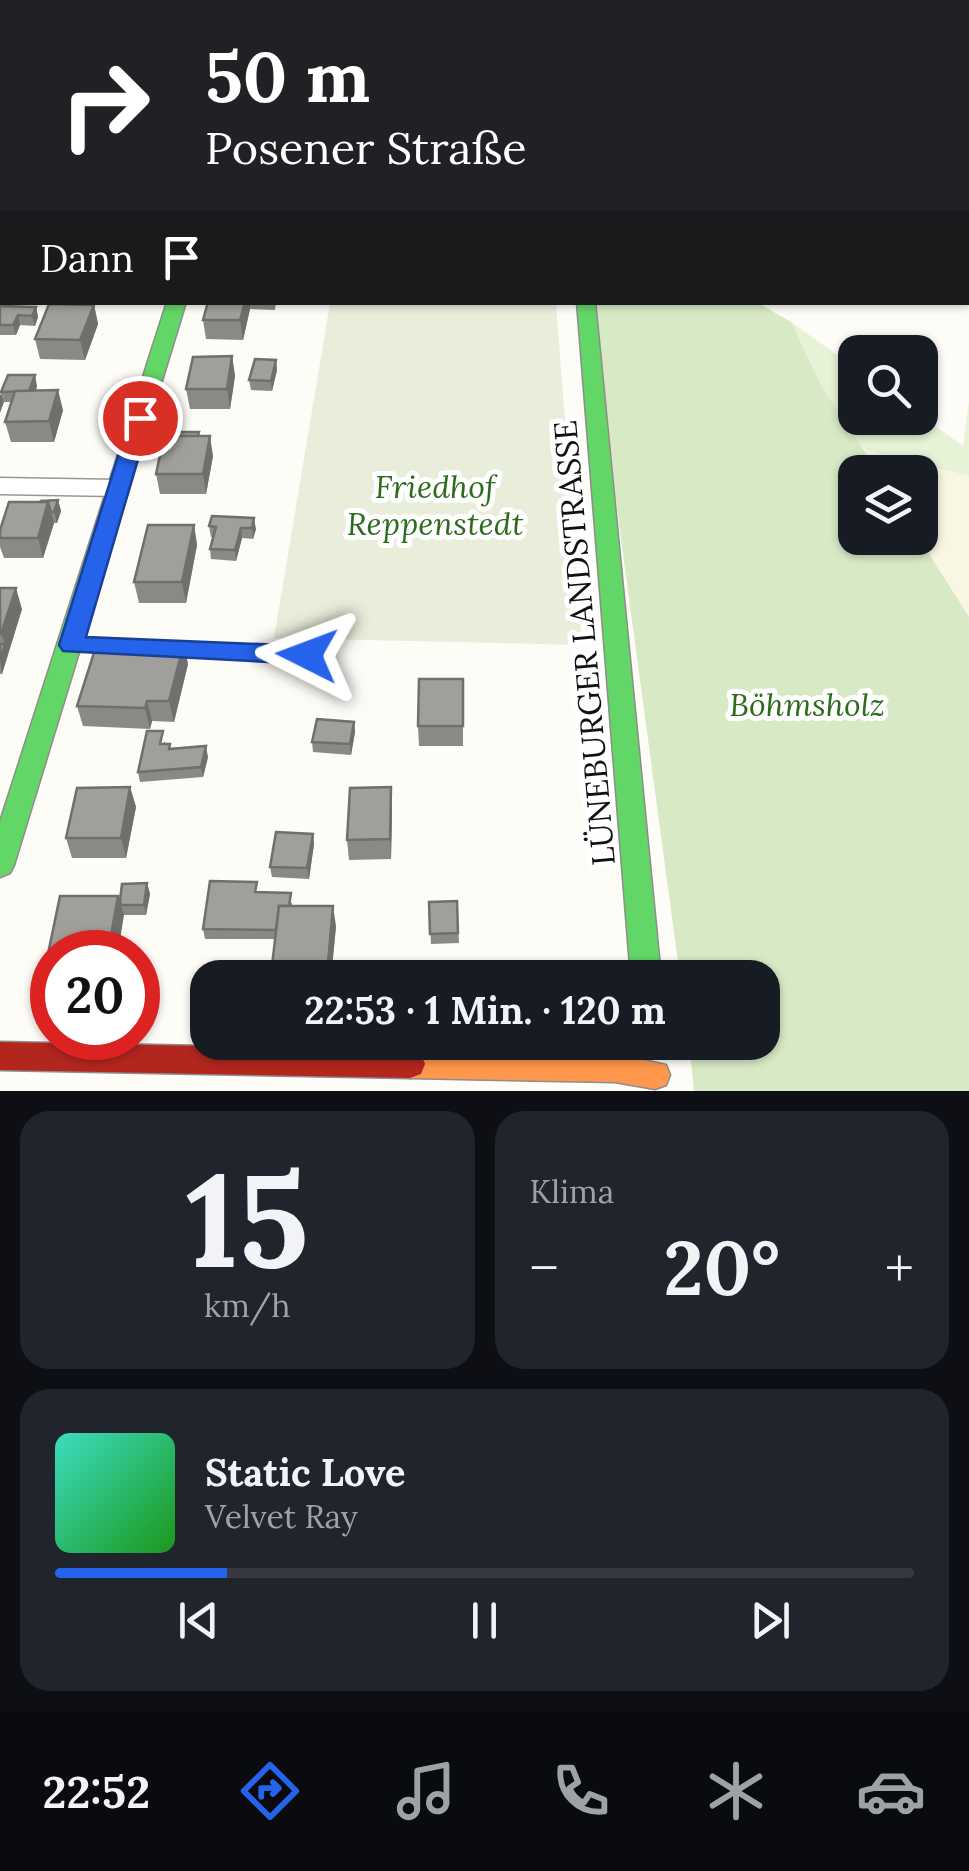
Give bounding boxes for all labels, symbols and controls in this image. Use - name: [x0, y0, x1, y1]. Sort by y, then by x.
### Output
- text: 50 m: [205, 32, 370, 121]
- icon: right: [40, 40, 170, 170]
- text: Posener Straße: [205, 119, 527, 176]
- icon: arrive: [154, 230, 209, 285]
- text: Dann: [40, 234, 134, 282]
- map controls: [838, 335, 938, 555]
- button: search: [838, 335, 938, 435]
- pin: [98, 376, 183, 461]
- icon: arrive: [113, 391, 168, 446]
- street label: LÜNEBURGER LANDSTRASSE: [544, 419, 624, 867]
- button: layers: [838, 455, 938, 555]
- park label: Friedhof Reppenstedt: [347, 466, 524, 544]
- position arrow: [255, 603, 359, 707]
- park label: Böhmsholz: [729, 684, 885, 725]
- speed limit sign: 20: [30, 930, 160, 1060]
- text: 22:53 · 1 Min. · 120 m: [304, 986, 666, 1034]
- text: 15: [186, 1136, 309, 1303]
- text: Klima: [530, 1171, 614, 1212]
- text: 20°: [664, 1220, 780, 1316]
- text: −: [530, 1233, 559, 1303]
- text: +: [885, 1233, 914, 1303]
- text: km/h: [204, 1285, 290, 1326]
- text: Static Love: [205, 1448, 405, 1496]
- text: Velvet Ray: [205, 1496, 358, 1537]
- icon: previous: [171, 1593, 226, 1648]
- icon: pause: [457, 1593, 512, 1648]
- icon: next: [743, 1593, 798, 1648]
- icon: directions: [235, 1756, 305, 1826]
- icon: music: [391, 1756, 461, 1826]
- icon: phone: [546, 1756, 616, 1826]
- icon: climate: [701, 1756, 771, 1826]
- icon: car: [856, 1756, 926, 1826]
- text: 22:52: [43, 1763, 150, 1820]

